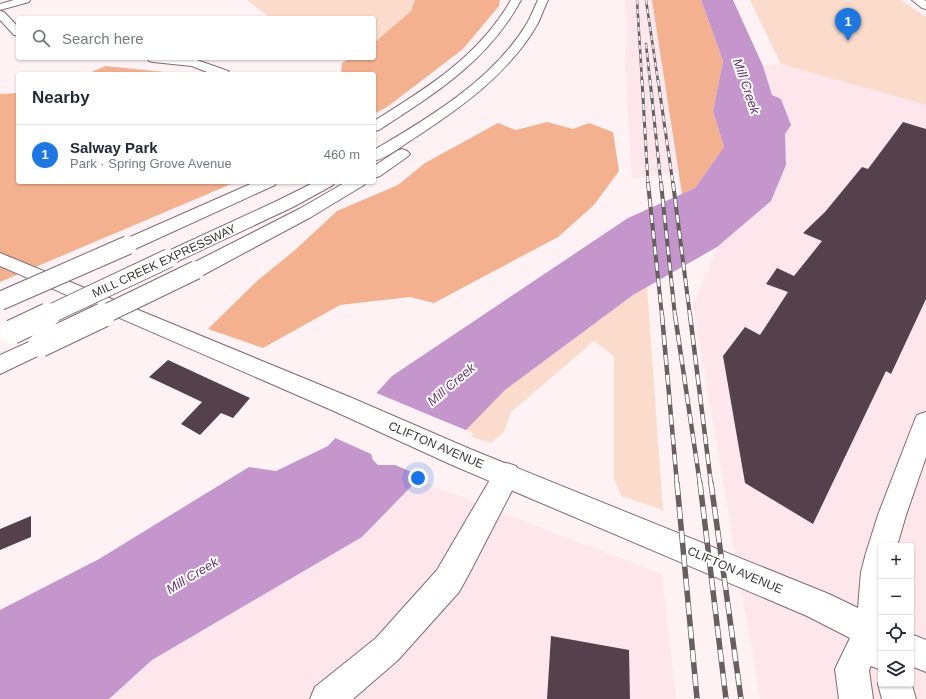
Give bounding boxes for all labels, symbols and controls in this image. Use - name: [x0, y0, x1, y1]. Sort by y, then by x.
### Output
- pin: 1: [835, 8, 861, 41]
- search box: [16, 16, 376, 60]
- icon: search: [30, 27, 52, 49]
- text: Search here: [62, 30, 144, 47]
- water label: Mill Creek: [730, 56, 764, 117]
- text: Nearby: [32, 88, 90, 107]
- text: Salway Park: [70, 139, 158, 156]
- text: 1: [41, 147, 49, 162]
- text: 460 m: [324, 147, 360, 162]
- text: Park · Spring Grove Avenue: [70, 156, 232, 171]
- street label: MILL CREEK EXPRESSWAY: [90, 221, 238, 301]
- water label: Mill Creek: [424, 359, 479, 409]
- street label: CLIFTON AVENUE: [386, 419, 486, 471]
- your location: [408, 468, 428, 488]
- map controls: [878, 543, 914, 687]
- button: +: [878, 543, 914, 579]
- street label: CLIFTON AVENUE: [685, 544, 785, 596]
- water label: Mill Creek: [164, 553, 222, 597]
- button: −: [878, 579, 914, 615]
- button: locate: [878, 615, 914, 651]
- button: layers: [878, 651, 914, 687]

